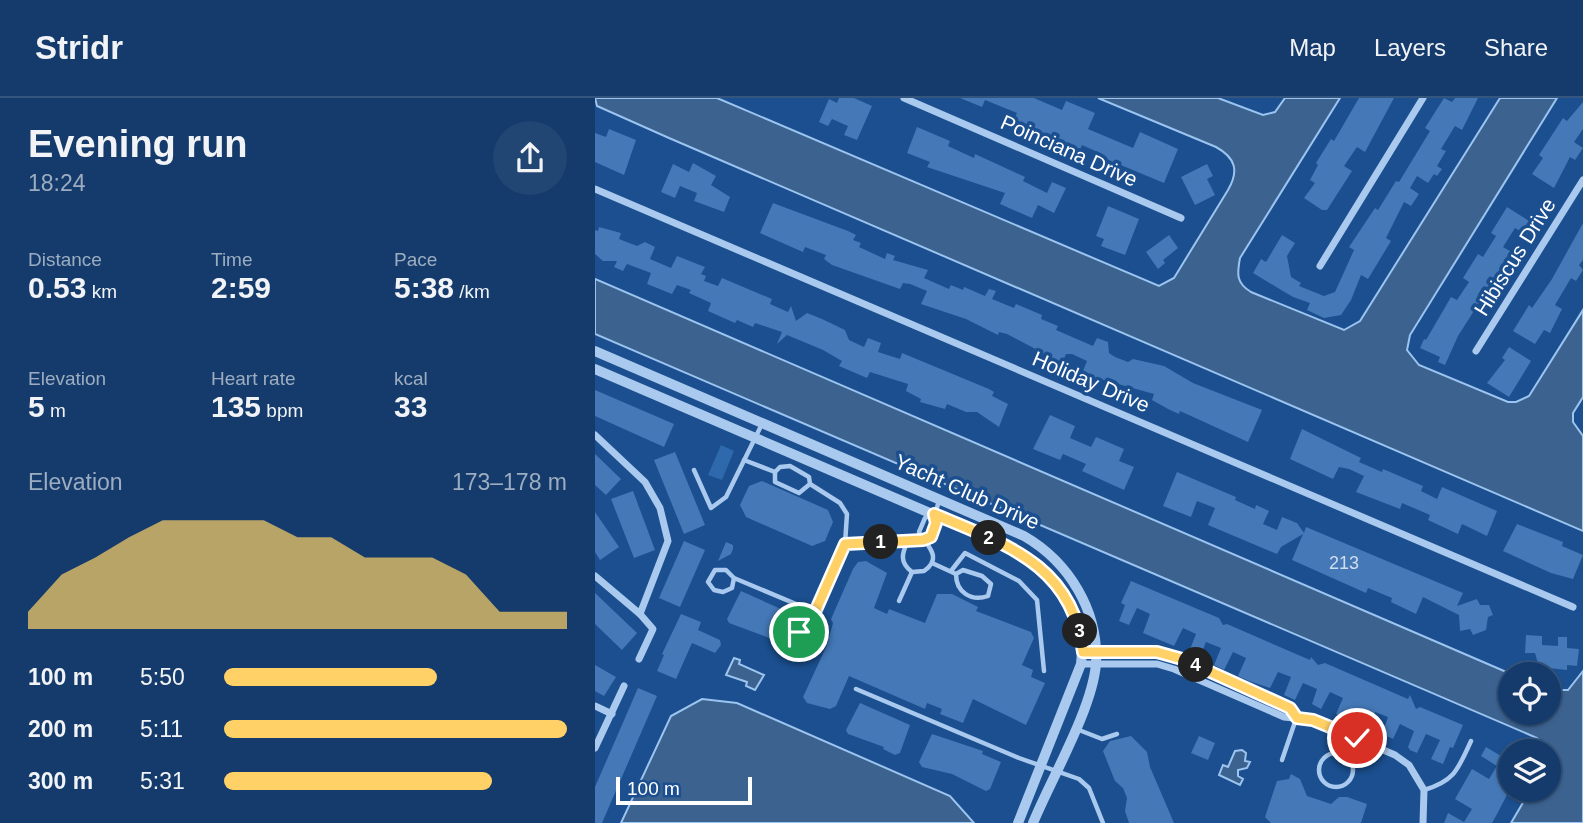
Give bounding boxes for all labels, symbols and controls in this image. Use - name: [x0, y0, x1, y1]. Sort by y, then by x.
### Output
- text: Stridr: [35, 29, 123, 66]
- text: Map: [1289, 34, 1336, 61]
- text: Layers: [1374, 34, 1446, 61]
- text: Share: [1484, 34, 1548, 61]
- street label: Poinciana Drive: [997, 110, 1141, 191]
- button: share: [493, 121, 567, 195]
- text: Evening run: [28, 123, 248, 165]
- text: 18:24: [28, 170, 86, 196]
- street label: Hibiscus Drive: [1469, 194, 1560, 320]
- text: Distance: [28, 249, 102, 270]
- text: Time: [211, 249, 253, 270]
- text: Pace: [394, 249, 437, 270]
- text: 0.53: [28, 271, 86, 304]
- text: 2:59: [211, 271, 271, 304]
- text: 5:38: [394, 271, 454, 304]
- text: km: [86, 281, 117, 302]
- text: /km: [454, 281, 490, 302]
- street label: Holiday Drive: [1029, 347, 1153, 417]
- text: Elevation: [28, 368, 106, 389]
- text: Heart rate: [211, 368, 295, 389]
- text: kcal: [394, 368, 428, 389]
- text: 5: [28, 390, 45, 423]
- text: 135: [211, 390, 261, 423]
- text: 33: [394, 390, 427, 423]
- text: m: [45, 400, 66, 421]
- text: bpm: [261, 400, 303, 421]
- street label: Yacht Club Drive: [891, 449, 1043, 534]
- text: Elevation: [28, 469, 123, 495]
- text: 173–178 m: [452, 469, 567, 495]
- pin: 2: [971, 520, 1007, 556]
- pin: 1: [863, 524, 899, 560]
- text: 2: [983, 527, 994, 548]
- text: 1: [875, 531, 886, 552]
- house number: 213: [1329, 553, 1359, 573]
- pin: [769, 602, 829, 662]
- icon: arrive: [780, 613, 818, 651]
- pin: 3: [1063, 614, 1098, 648]
- text: 3: [1074, 620, 1085, 641]
- pin: 4: [1179, 648, 1213, 682]
- text: 4: [1190, 654, 1201, 675]
- map controls: [1498, 662, 1561, 802]
- button: locate: [1498, 662, 1561, 725]
- text: 100 m: [28, 664, 93, 690]
- text: 5:50: [140, 664, 185, 690]
- pin: [1327, 708, 1387, 768]
- text: 200 m: [28, 716, 93, 742]
- text: 5:11: [140, 716, 183, 742]
- icon: check: [1338, 719, 1376, 757]
- button: layers: [1498, 739, 1561, 802]
- text: 300 m: [28, 768, 93, 794]
- text: 5:31: [140, 768, 185, 794]
- scale bar: [616, 774, 753, 806]
- text: 100 m: [627, 778, 680, 799]

